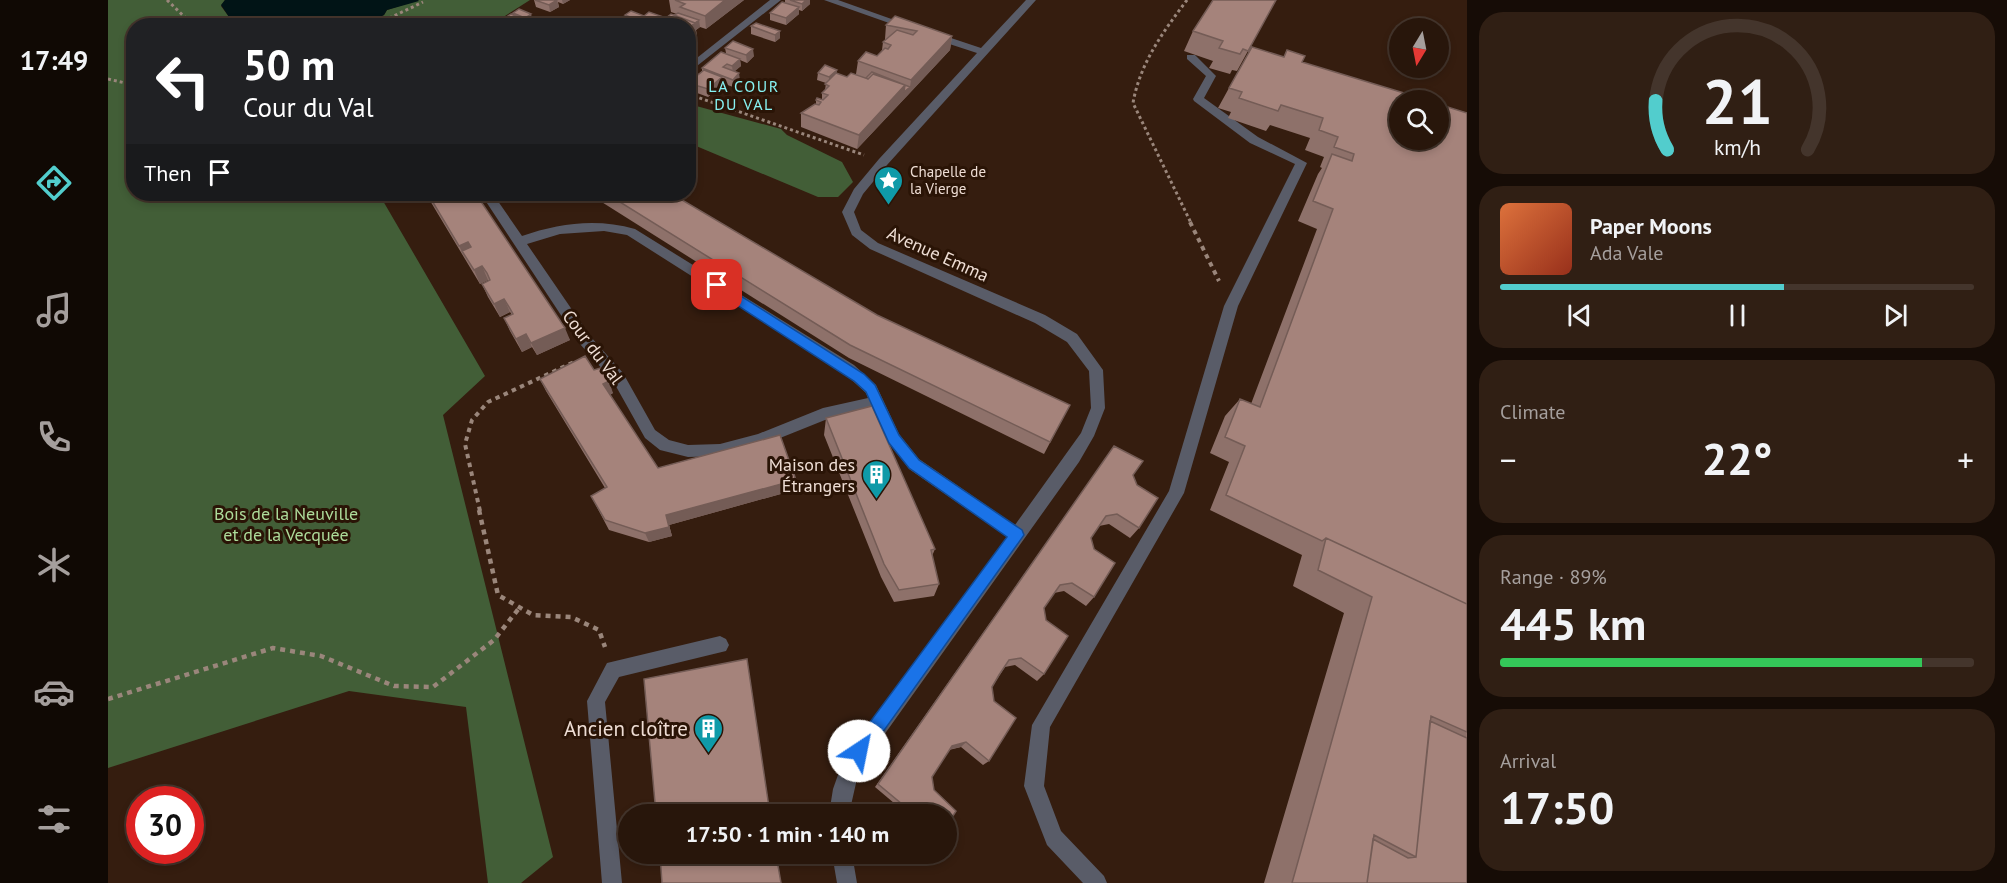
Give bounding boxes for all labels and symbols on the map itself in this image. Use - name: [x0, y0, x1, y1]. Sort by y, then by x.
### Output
- north arrow: [1389, 18, 1449, 78]
- district label: LA COUR DU VAL: [708, 76, 780, 114]
- place label: Chapelle de la Vierge: [910, 162, 986, 198]
- place icon: Chapelle de la Vierge: [873, 164, 905, 206]
- street label: Avenue Emma: [884, 221, 992, 287]
- pin: [691, 259, 742, 310]
- street label: Cour du Val: [558, 305, 629, 389]
- place label: Maison des Étrangers: [769, 453, 855, 497]
- building icon: Maison des Étrangers: [860, 458, 892, 500]
- park label: Bois de la Neuville et de la Vecquée: [214, 502, 358, 546]
- building icon: Ancien cloître: [693, 712, 725, 754]
- place label: Ancien cloître: [564, 715, 688, 742]
- position arrow: [827, 719, 891, 783]
- speed limit sign: 30: [126, 786, 204, 864]

